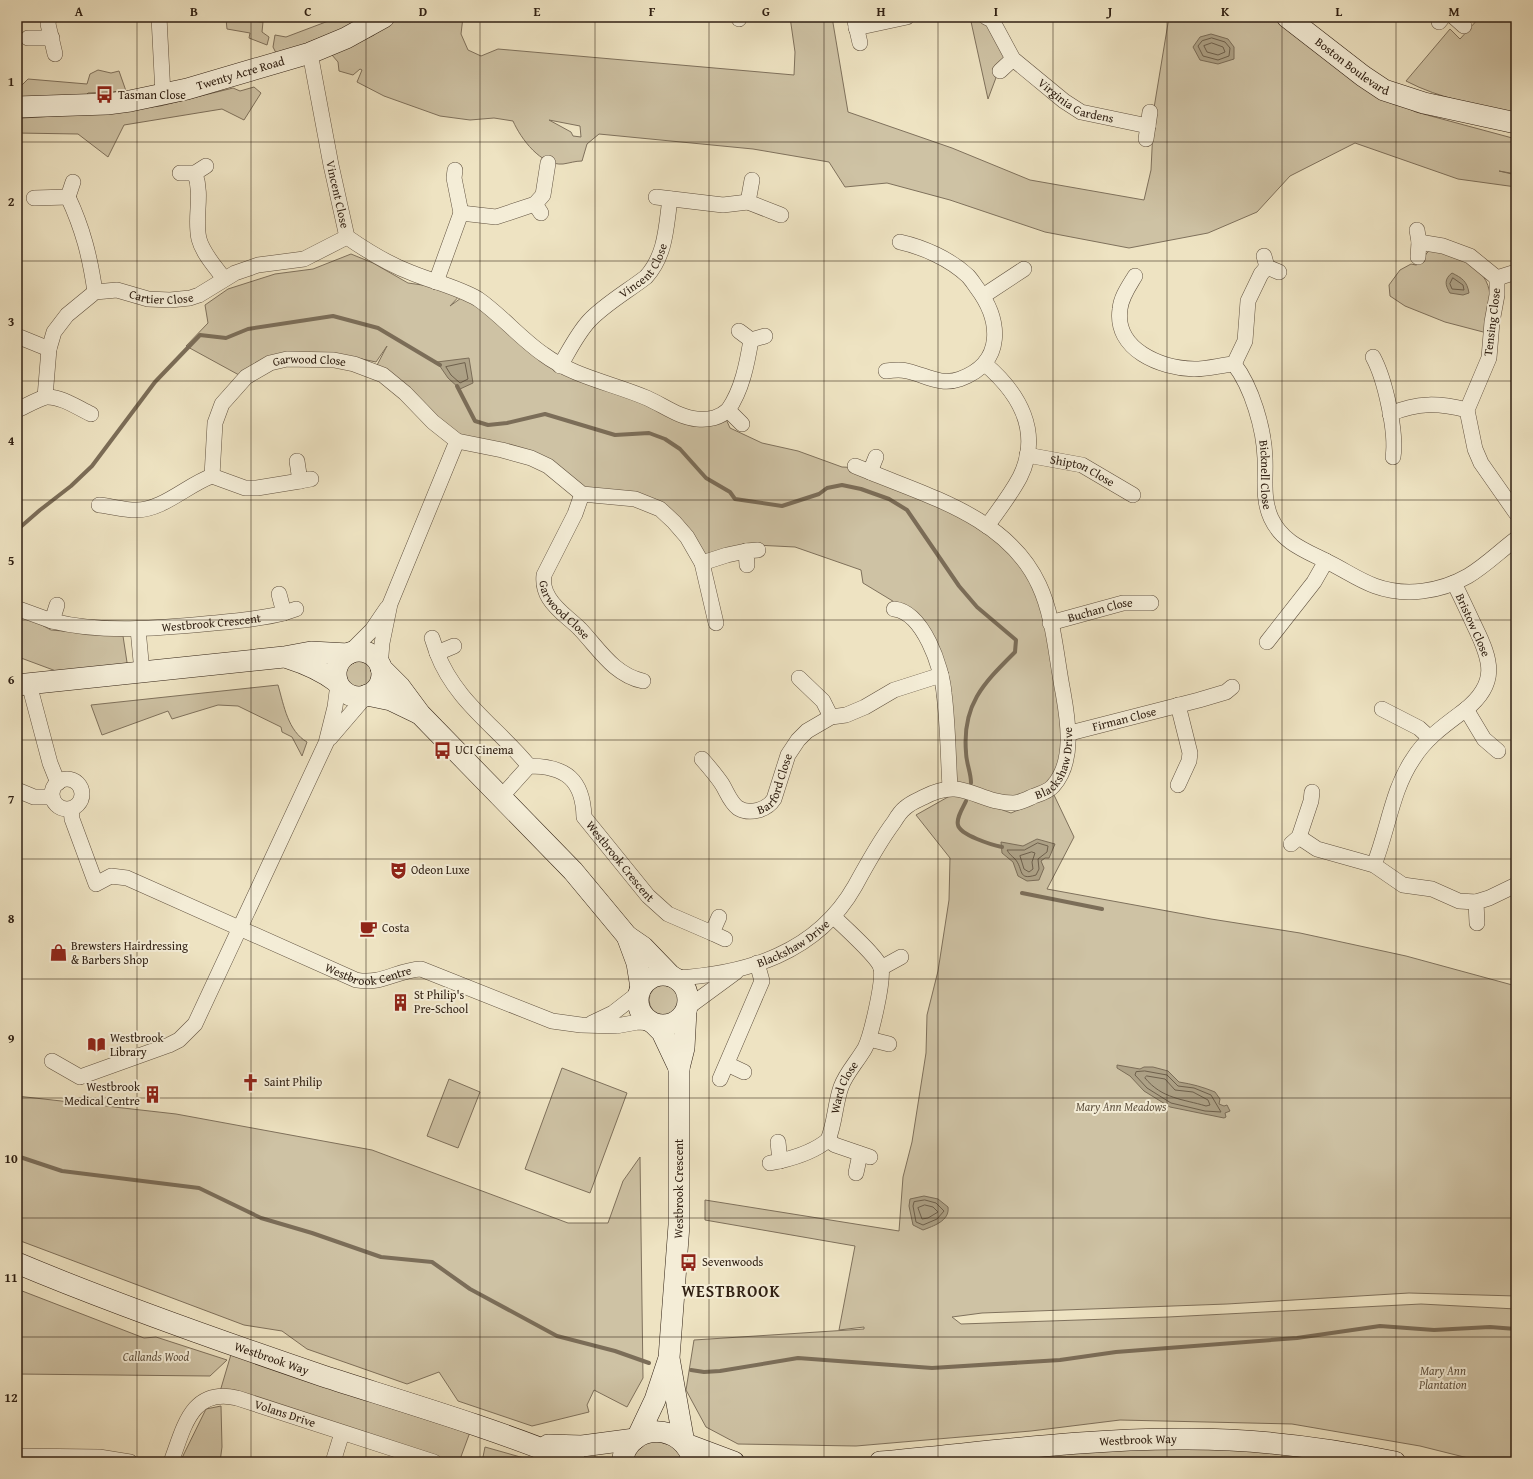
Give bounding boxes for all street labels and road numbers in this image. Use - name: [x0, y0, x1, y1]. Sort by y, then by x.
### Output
- street label: Boston Boulevard: [1312, 33, 1392, 99]
- street label: Twenty Acre Road: [194, 52, 287, 94]
- street label: Virginia Gardens: [1034, 74, 1116, 127]
- street label: Vincent Close: [322, 159, 354, 230]
- street label: Vincent Close: [615, 241, 671, 302]
- street label: Cartier Close: [127, 285, 196, 308]
- street label: Tensing Close: [1479, 287, 1504, 357]
- street label: Garwood Close: [271, 350, 348, 370]
- street label: Bicknell Close: [1255, 439, 1277, 512]
- street label: Shipton Close: [1049, 450, 1118, 491]
- street label: Garwood Close: [535, 580, 594, 643]
- street label: Bristow Close: [1452, 590, 1495, 659]
- street label: Buchan Close: [1066, 594, 1133, 626]
- street label: Westbrook Crescent: [161, 609, 263, 635]
- street label: Firman Close: [1090, 702, 1158, 735]
- street label: Blackshaw Drive: [1032, 726, 1076, 803]
- street label: Barford Close: [754, 751, 796, 818]
- street label: Westbrook Crescent: [582, 817, 659, 906]
- street label: Blackshaw Drive: [754, 915, 833, 971]
- street label: Westbrook Centre: [322, 958, 413, 989]
- street label: Ward Close: [826, 1057, 862, 1115]
- street label: Westbrook Crescent: [669, 1138, 687, 1239]
- street label: Westbrook Way: [232, 1337, 311, 1379]
- street label: Volans Drive: [252, 1395, 318, 1431]
- street label: Westbrook Way: [1099, 1430, 1177, 1450]

